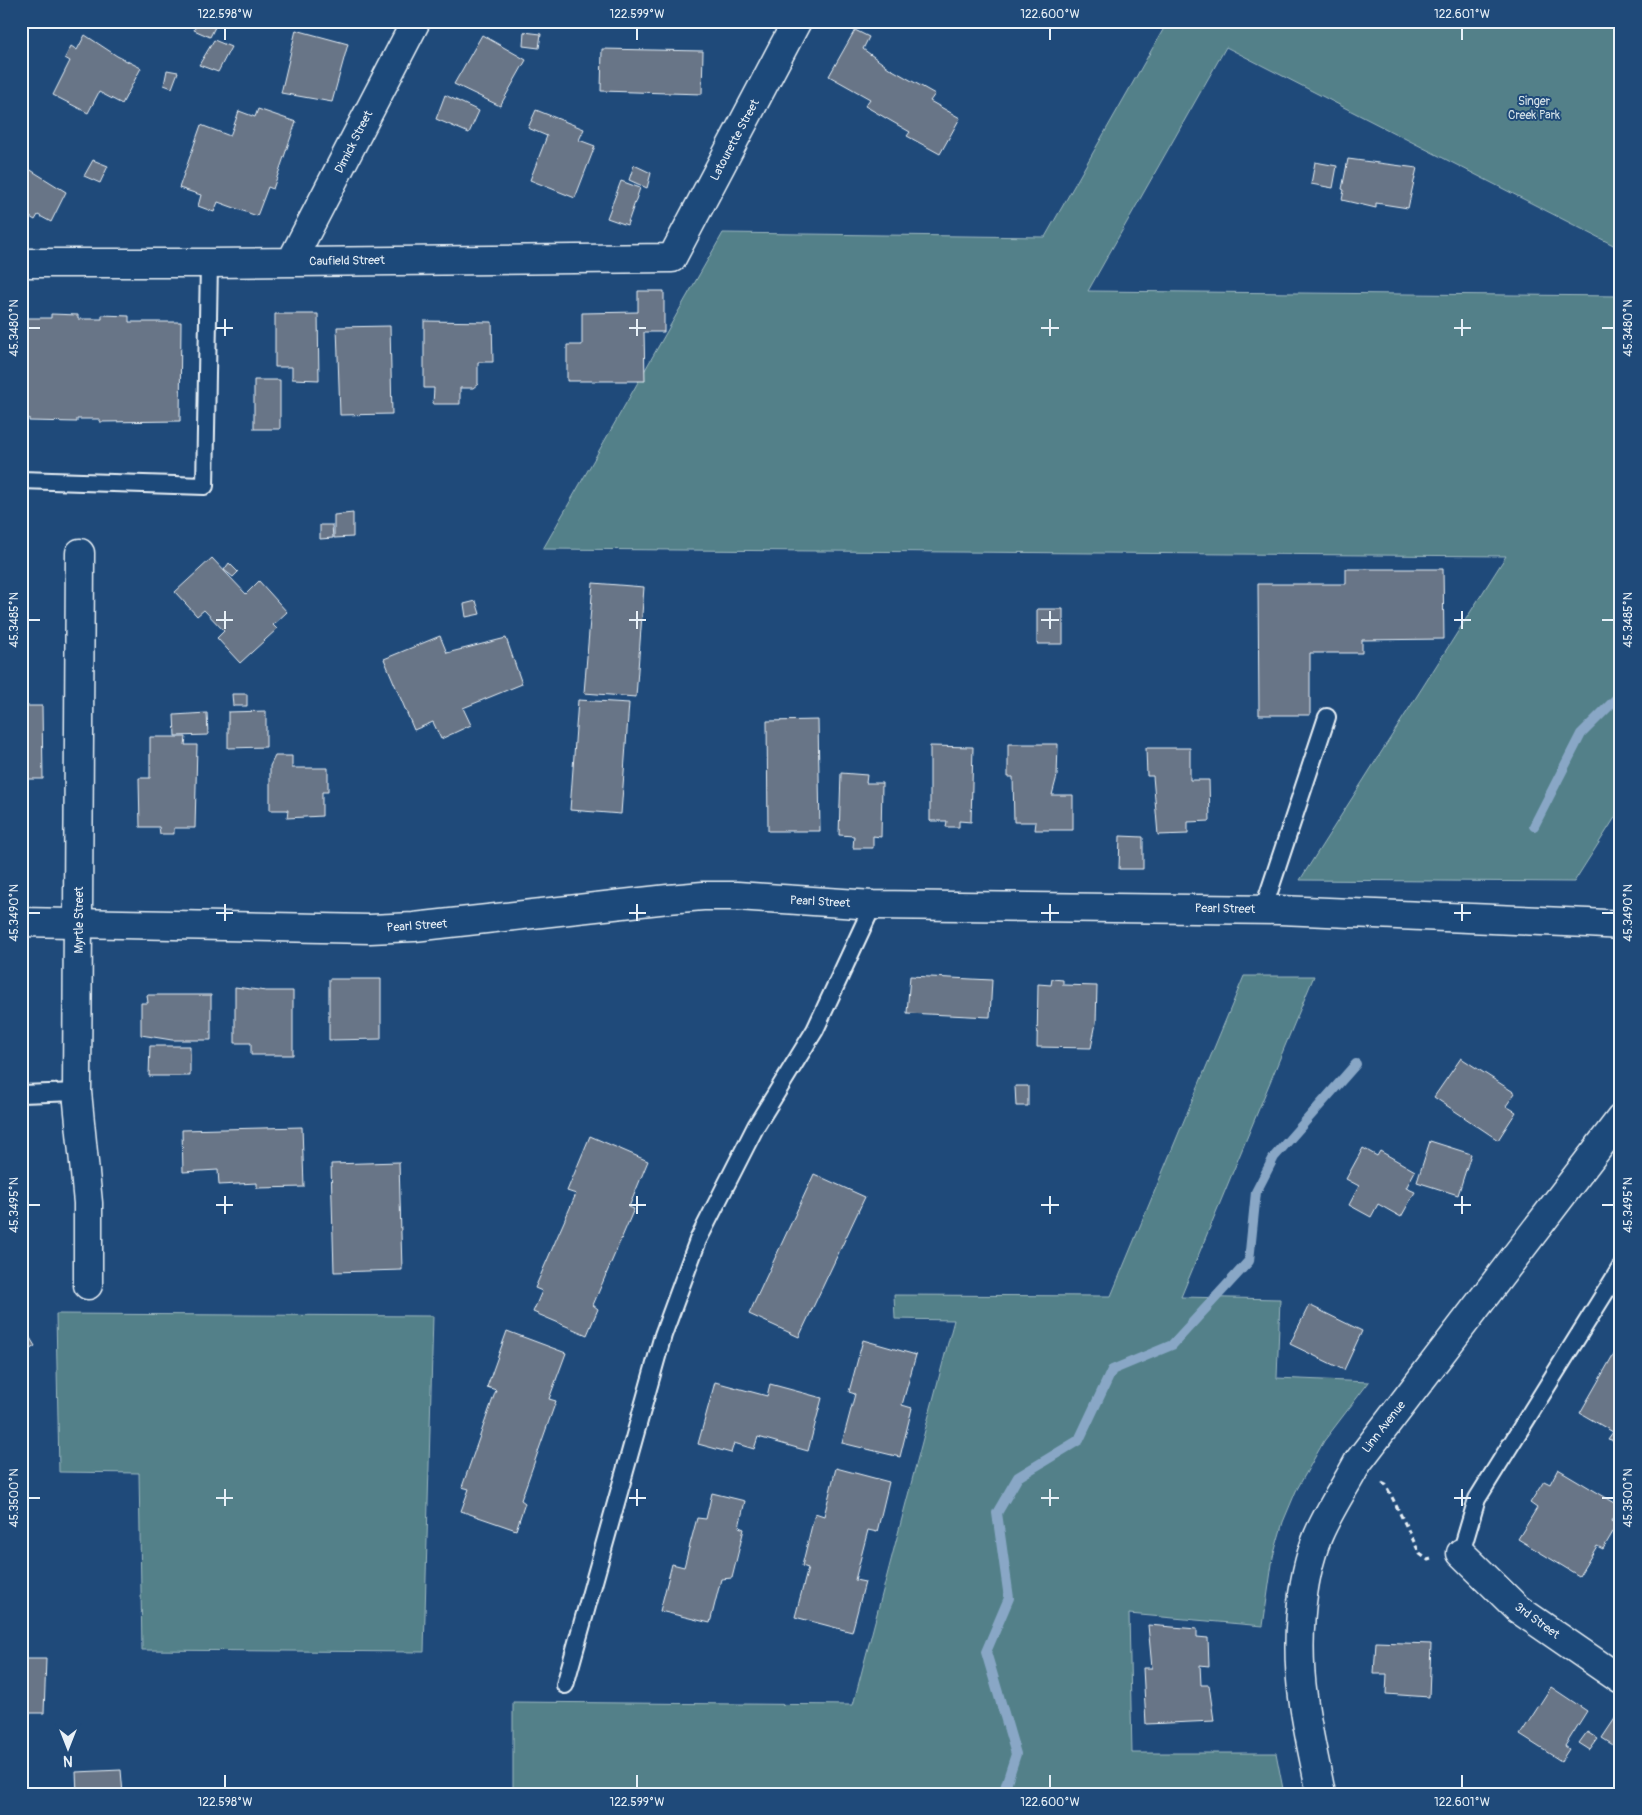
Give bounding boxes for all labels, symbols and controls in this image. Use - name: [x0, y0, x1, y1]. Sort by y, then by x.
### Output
- text: 122.598°W: [198, 7, 252, 22]
- text: 122.599°W: [609, 7, 665, 22]
- text: 122.600°W: [1020, 7, 1080, 22]
- text: 122.601°W: [1434, 7, 1490, 22]
- park label: Singer Creek Park: [1508, 94, 1560, 123]
- street label: Latourette Street: [707, 97, 763, 183]
- street label: Dimick Street: [332, 108, 376, 176]
- street label: Caufield Street: [309, 253, 385, 269]
- text: 45.3480°N: [7, 299, 22, 357]
- text: 45.3480°N: [1621, 299, 1636, 357]
- text: 45.3485°N: [7, 592, 22, 648]
- text: 45.3485°N: [1621, 592, 1636, 648]
- text: 45.3490°N: [7, 884, 22, 942]
- text: 45.3490°N: [1621, 884, 1636, 942]
- street label: Myrtle Street: [72, 886, 87, 953]
- street label: Pearl Street: [789, 893, 851, 911]
- street label: Pearl Street: [1195, 901, 1255, 917]
- street label: Pearl Street: [386, 916, 448, 936]
- text: 45.3495°N: [7, 1177, 22, 1233]
- text: 45.3495°N: [1621, 1177, 1636, 1233]
- street label: Linn Avenue: [1359, 1398, 1409, 1456]
- text: 45.3500°N: [7, 1468, 22, 1528]
- text: 45.3500°N: [1621, 1468, 1636, 1528]
- street label: 3rd Street: [1512, 1600, 1562, 1642]
- north arrow: [42, 1722, 92, 1772]
- text: N: [63, 1752, 73, 1769]
- text: 122.598°W: [198, 1795, 252, 1810]
- text: 122.599°W: [609, 1795, 665, 1810]
- text: 122.600°W: [1020, 1795, 1080, 1810]
- text: 122.601°W: [1434, 1795, 1490, 1810]

